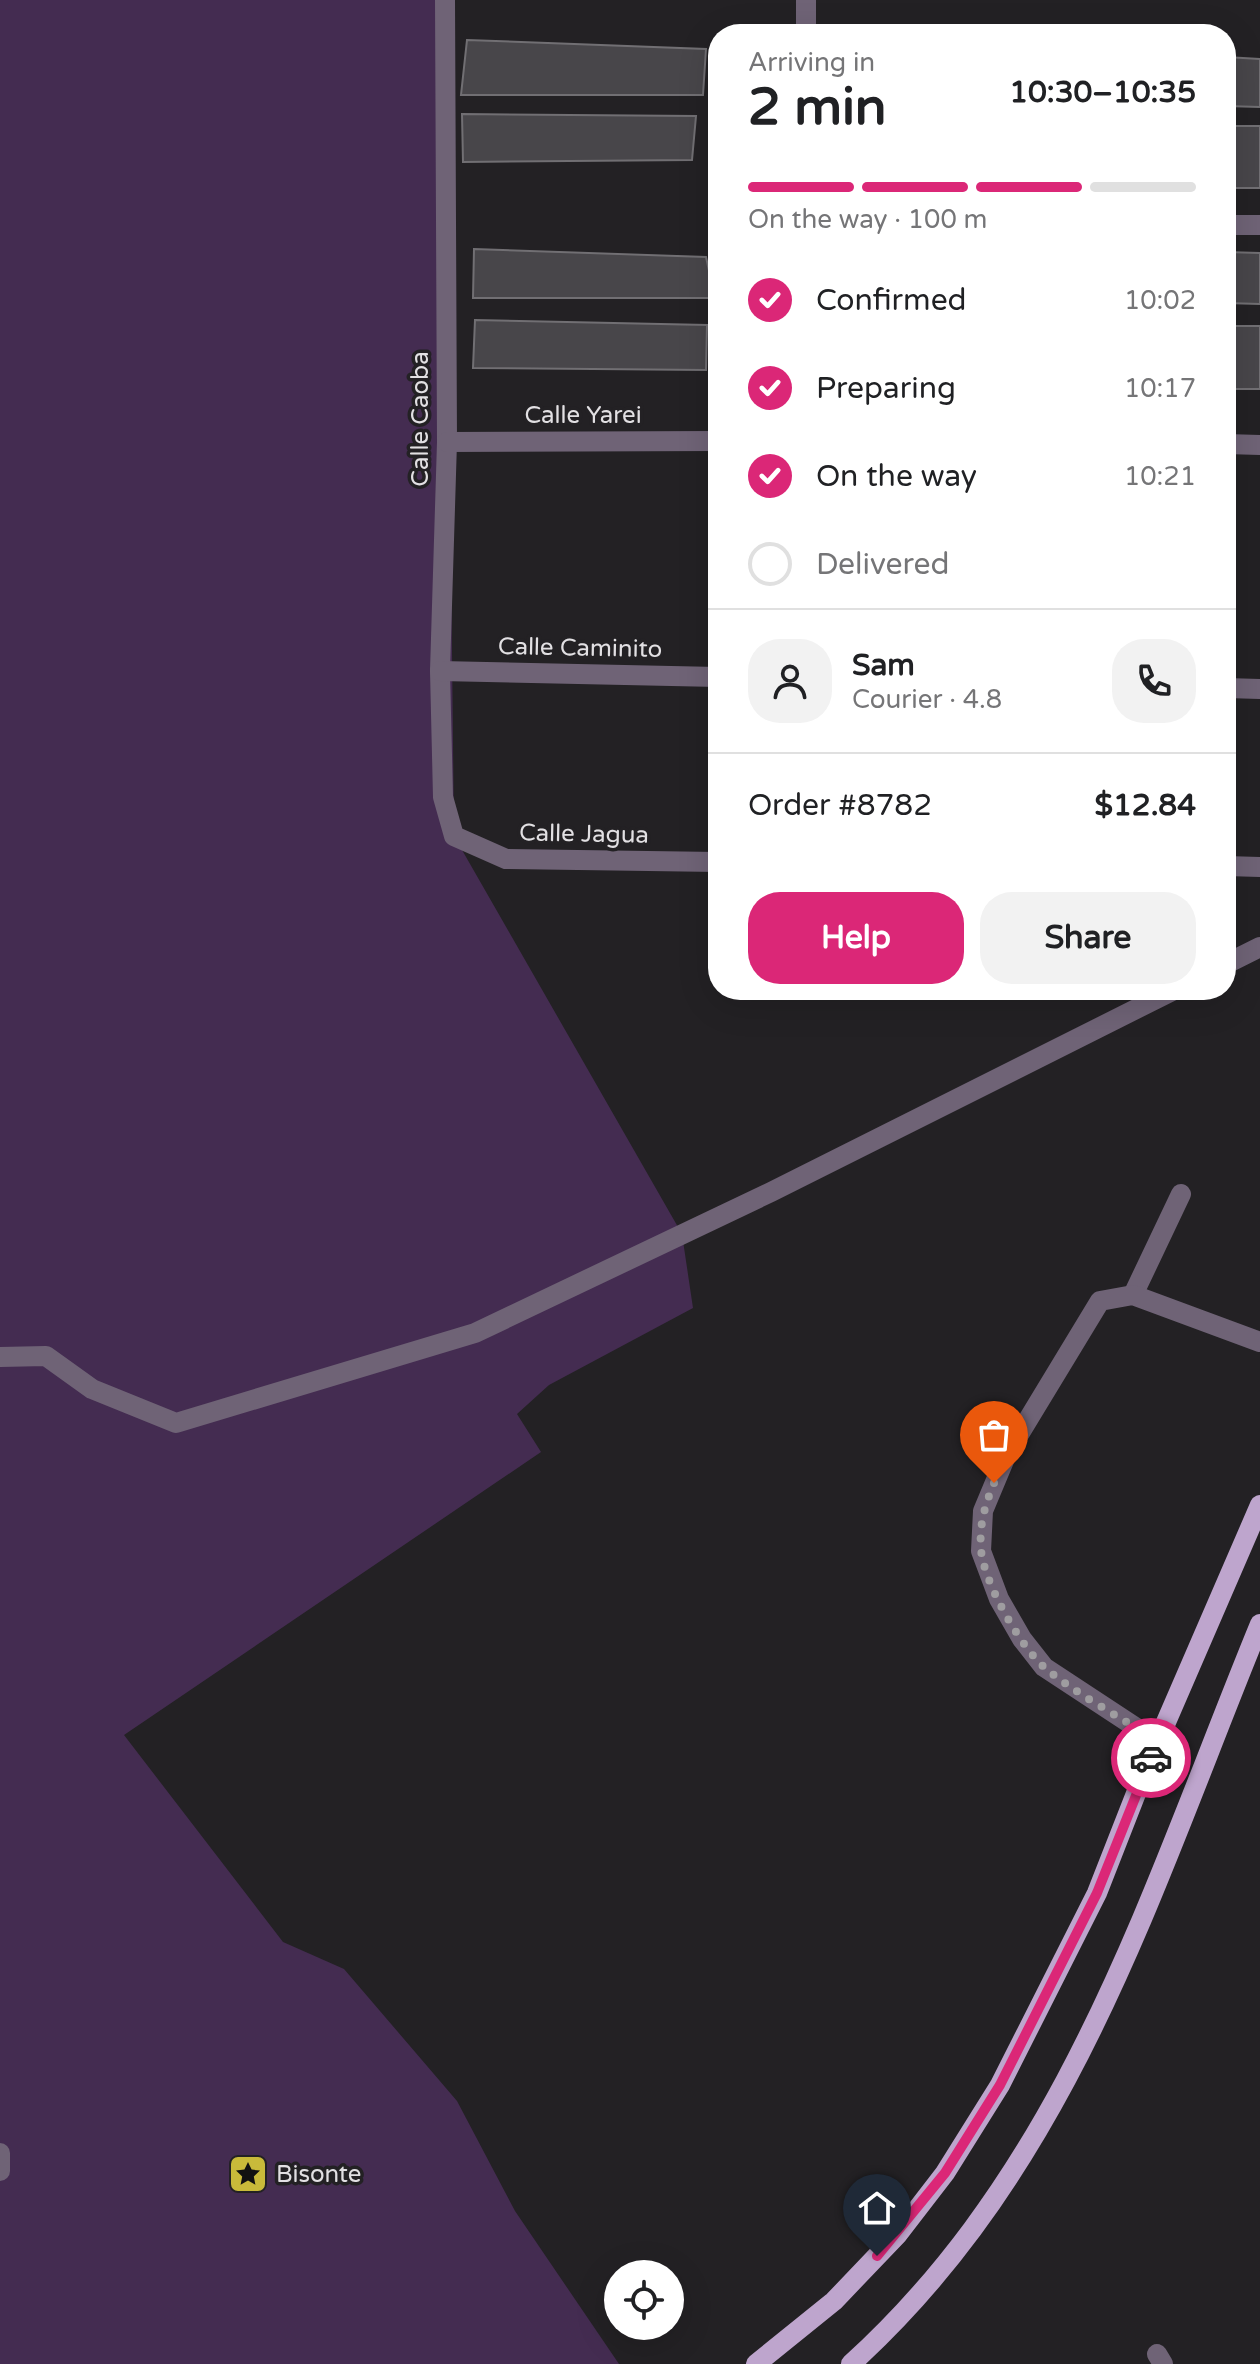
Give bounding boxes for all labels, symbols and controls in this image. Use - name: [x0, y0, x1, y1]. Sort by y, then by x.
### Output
- text: Arriving in: [748, 47, 875, 78]
- text: 10:30–10:35: [1009, 74, 1196, 111]
- text: 2 min: [748, 76, 887, 139]
- text: On the way · 100 m: [748, 204, 987, 235]
- icon: check: [748, 278, 792, 322]
- text: Confirmed: [816, 282, 967, 319]
- text: 10:02: [1124, 285, 1196, 316]
- street label: Calle Caoba: [406, 351, 435, 487]
- icon: check: [748, 366, 792, 410]
- text: Preparing: [816, 370, 956, 407]
- text: 10:17: [1124, 373, 1196, 404]
- street label: Calle Yarei: [524, 401, 642, 430]
- icon: check: [748, 454, 792, 498]
- text: On the way: [816, 458, 977, 495]
- text: 10:21: [1124, 461, 1196, 492]
- text: Delivered: [816, 546, 950, 583]
- street label: Calle Caminito: [498, 632, 662, 664]
- button: person: [748, 639, 832, 723]
- button: phone: [1112, 639, 1196, 723]
- text: Sam: [852, 647, 915, 684]
- text: Courier · 4.8: [852, 684, 1002, 715]
- text: Order #8782: [748, 787, 932, 824]
- text: $12.84: [1095, 787, 1196, 824]
- street label: Calle Jagua: [519, 818, 649, 850]
- button: Help: [748, 892, 964, 984]
- button: Share: [980, 892, 1196, 984]
- pin: [960, 1401, 1028, 1483]
- icon: bag: [972, 1413, 1016, 1457]
- courier: [1111, 1718, 1191, 1798]
- icon: car: [1129, 1736, 1173, 1780]
- place icon: Bisonte: [227, 2153, 269, 2195]
- place label: Bisonte: [276, 2160, 361, 2189]
- pin: [843, 2174, 911, 2256]
- icon: home: [855, 2186, 899, 2230]
- map controls: [604, 2260, 684, 2340]
- button: locate: [604, 2260, 684, 2340]

